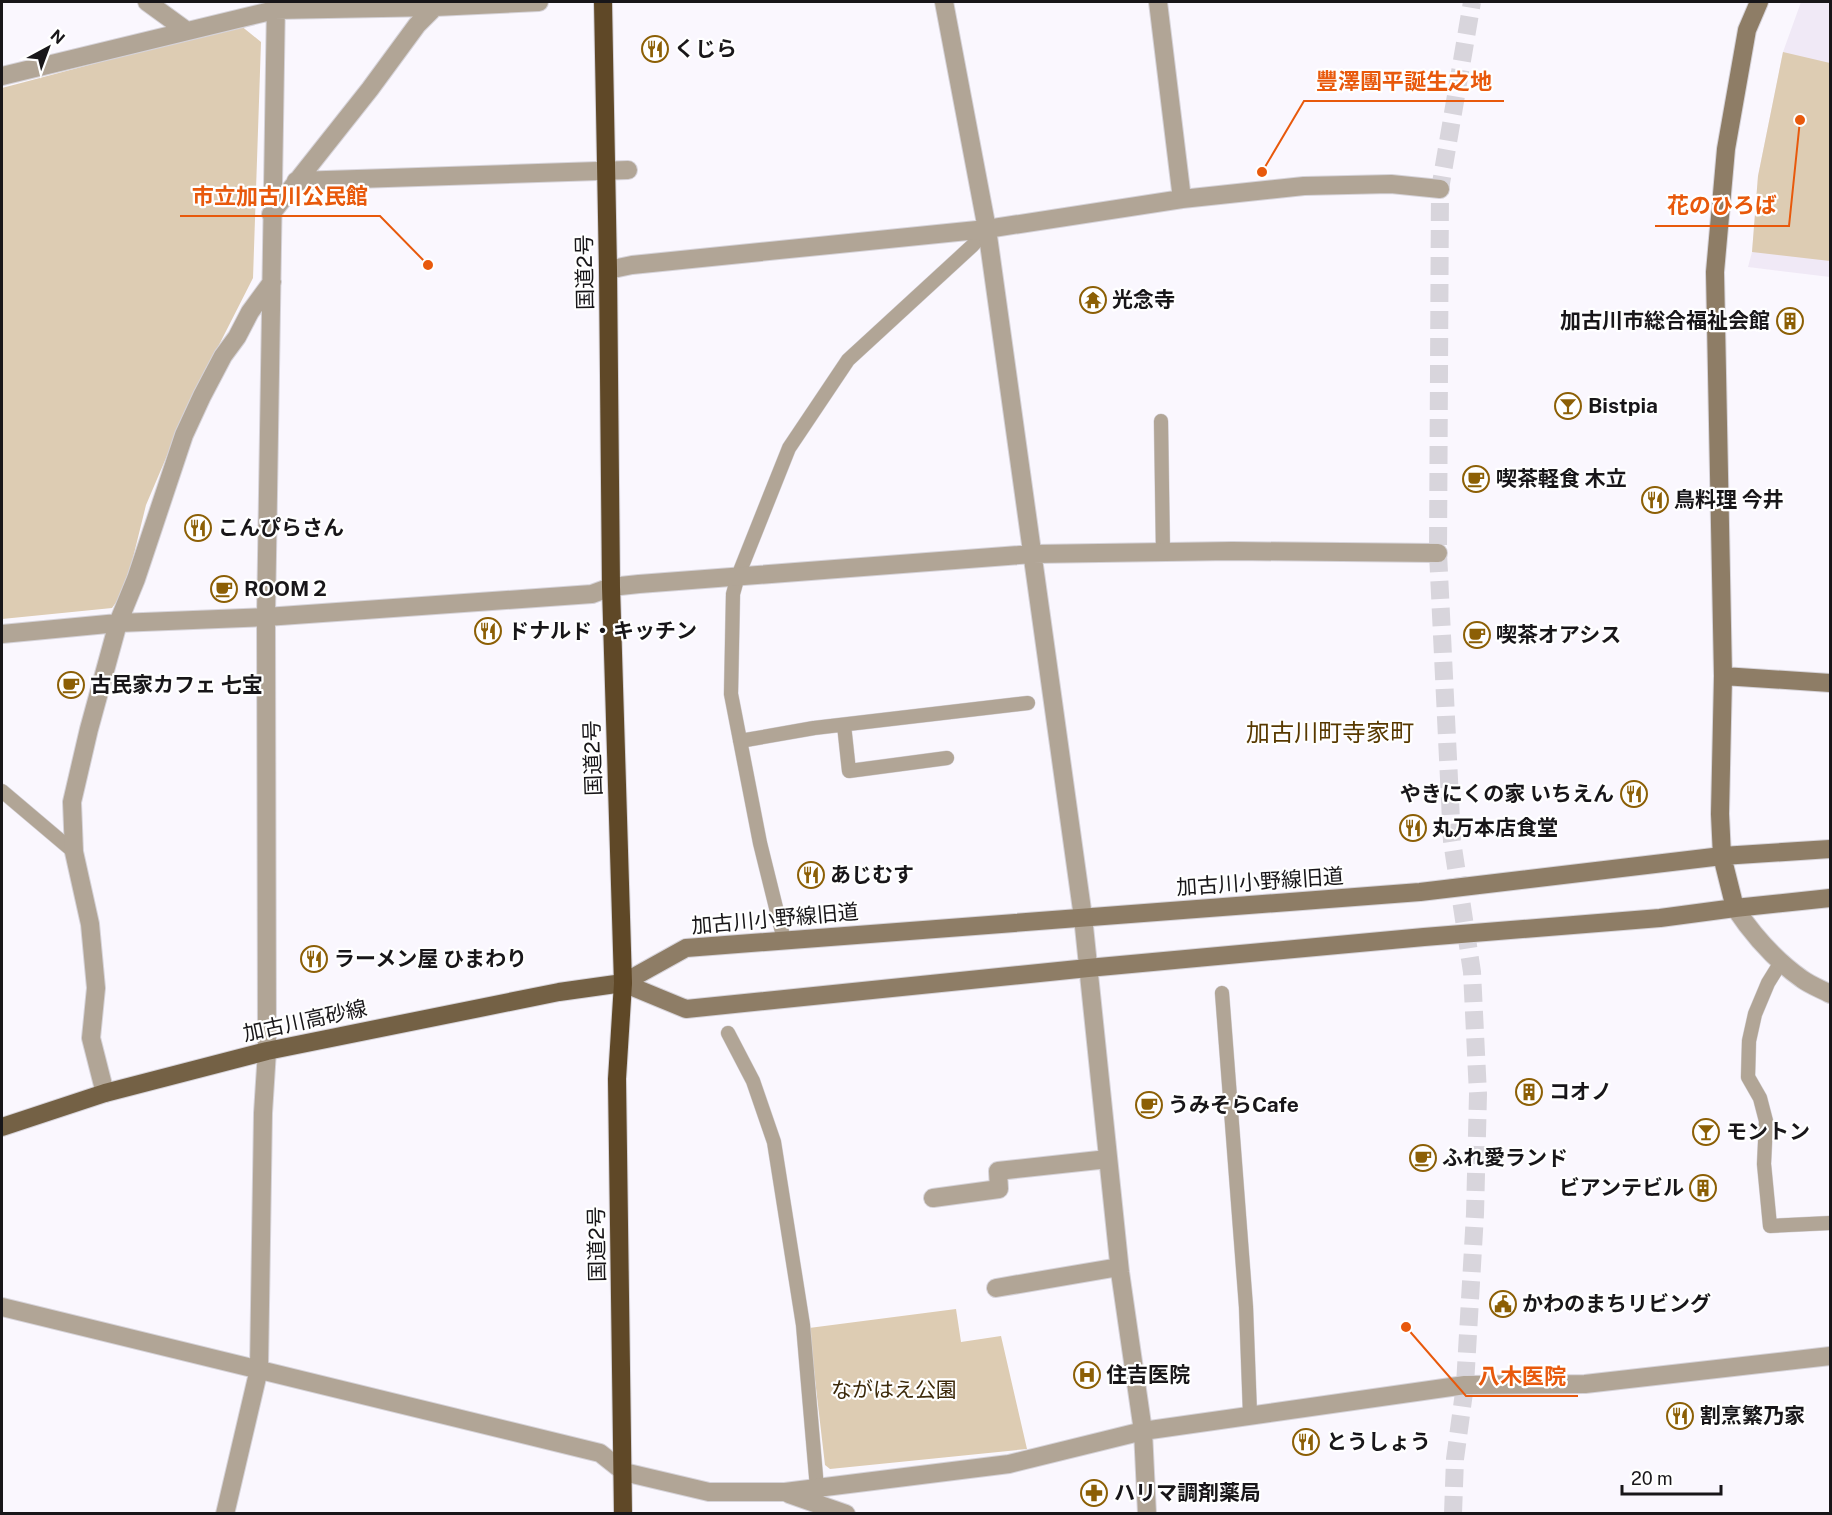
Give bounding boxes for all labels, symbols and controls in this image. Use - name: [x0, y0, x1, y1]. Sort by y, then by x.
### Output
- north arrow: [18, 18, 78, 78]
- text: N: [47, 26, 68, 48]
- restaurant icon: くじら: [640, 34, 670, 64]
- place label: くじら: [674, 36, 737, 61]
- callout: 豐澤團平誕生之地: [1304, 61, 1504, 101]
- text: 豐澤團平誕生之地: [1316, 68, 1492, 94]
- callout: 市立加古川公民館: [180, 176, 380, 216]
- text: 市立加古川公民館: [192, 183, 368, 209]
- callout: 花のひろば: [1655, 186, 1789, 226]
- text: 花のひろば: [1667, 192, 1777, 218]
- street label: 国道2号: [571, 234, 598, 310]
- temple icon: 光念寺: [1078, 285, 1108, 315]
- place label: 光念寺: [1112, 287, 1175, 312]
- building icon: 加古川市総合福祉会館: [1775, 306, 1805, 336]
- place label: 加古川市総合福祉会館: [1560, 308, 1770, 333]
- bar icon: Bistpia: [1553, 391, 1583, 421]
- place label: Bistpia: [1588, 393, 1658, 418]
- cafe icon: 喫茶軽食 木立: [1461, 464, 1491, 494]
- place label: 喫茶軽食 木立: [1496, 466, 1627, 491]
- restaurant icon: 鳥料理 今井: [1640, 485, 1670, 515]
- place label: 鳥料理 今井: [1674, 487, 1784, 512]
- restaurant icon: こんぴらさん: [183, 513, 213, 543]
- place label: こんぴらさん: [218, 515, 344, 540]
- cafe icon: ROOM２: [209, 574, 239, 604]
- place label: ROOM２: [244, 576, 330, 601]
- restaurant icon: ドナルド・キッチン: [473, 616, 503, 646]
- place label: ドナルド・キッチン: [508, 618, 697, 643]
- cafe icon: 喫茶オアシス: [1462, 620, 1492, 650]
- place label: 喫茶オアシス: [1496, 622, 1621, 647]
- cafe icon: 古民家カフェ 七宝: [56, 670, 86, 700]
- place label: 古民家カフェ 七宝: [90, 672, 263, 697]
- district label: 加古川町寺家町: [1246, 718, 1414, 746]
- street label: 国道2号: [579, 720, 606, 796]
- restaurant icon: やきにくの家 いちえん: [1619, 779, 1649, 809]
- place label: やきにくの家 いちえん: [1400, 781, 1614, 806]
- restaurant icon: 丸万本店食堂: [1398, 813, 1428, 843]
- place label: 丸万本店食堂: [1432, 815, 1558, 840]
- restaurant icon: あじむす: [796, 860, 826, 890]
- place label: あじむす: [830, 862, 914, 887]
- street label: 加古川小野線旧道: [1175, 863, 1345, 900]
- street label: 加古川小野線旧道: [690, 899, 860, 938]
- restaurant icon: ラーメン屋 ひまわり: [299, 944, 329, 974]
- place label: ラーメン屋 ひまわり: [334, 946, 527, 971]
- street label: 加古川高砂線: [241, 995, 369, 1046]
- building icon: コオノ: [1514, 1077, 1544, 1107]
- place label: コオノ: [1549, 1079, 1612, 1104]
- cafe icon: うみそらCafe: [1134, 1090, 1164, 1120]
- place label: うみそらCafe: [1168, 1092, 1299, 1117]
- bar icon: モントン: [1691, 1117, 1721, 1147]
- place label: モントン: [1726, 1119, 1810, 1144]
- cafe icon: ふれ愛ランド: [1408, 1143, 1438, 1173]
- place label: ふれ愛ランド: [1442, 1145, 1568, 1170]
- building icon: ビアンテビル: [1688, 1173, 1718, 1203]
- place label: ビアンテビル: [1559, 1175, 1684, 1200]
- street label: 国道2号: [583, 1206, 610, 1282]
- public building icon: かわのまちリビング: [1488, 1289, 1518, 1319]
- place label: かわのまちリビング: [1522, 1291, 1711, 1316]
- callout: 八木医院: [1466, 1356, 1578, 1396]
- hospital icon: 住吉医院: [1072, 1360, 1102, 1390]
- place label: 住吉医院: [1106, 1362, 1190, 1387]
- text: 八木医院: [1478, 1363, 1566, 1389]
- park label: ながはえ公園: [831, 1377, 957, 1402]
- restaurant icon: 割烹繁乃家: [1665, 1401, 1695, 1431]
- place label: 割烹繁乃家: [1700, 1403, 1805, 1428]
- restaurant icon: とうしょう: [1291, 1427, 1321, 1457]
- place label: とうしょう: [1326, 1429, 1431, 1454]
- scale bar: [1622, 1458, 1721, 1496]
- text: 20 m: [1631, 1468, 1673, 1489]
- pharmacy icon: ハリマ調剤薬局: [1079, 1478, 1109, 1508]
- place label: ハリマ調剤薬局: [1114, 1480, 1261, 1505]

